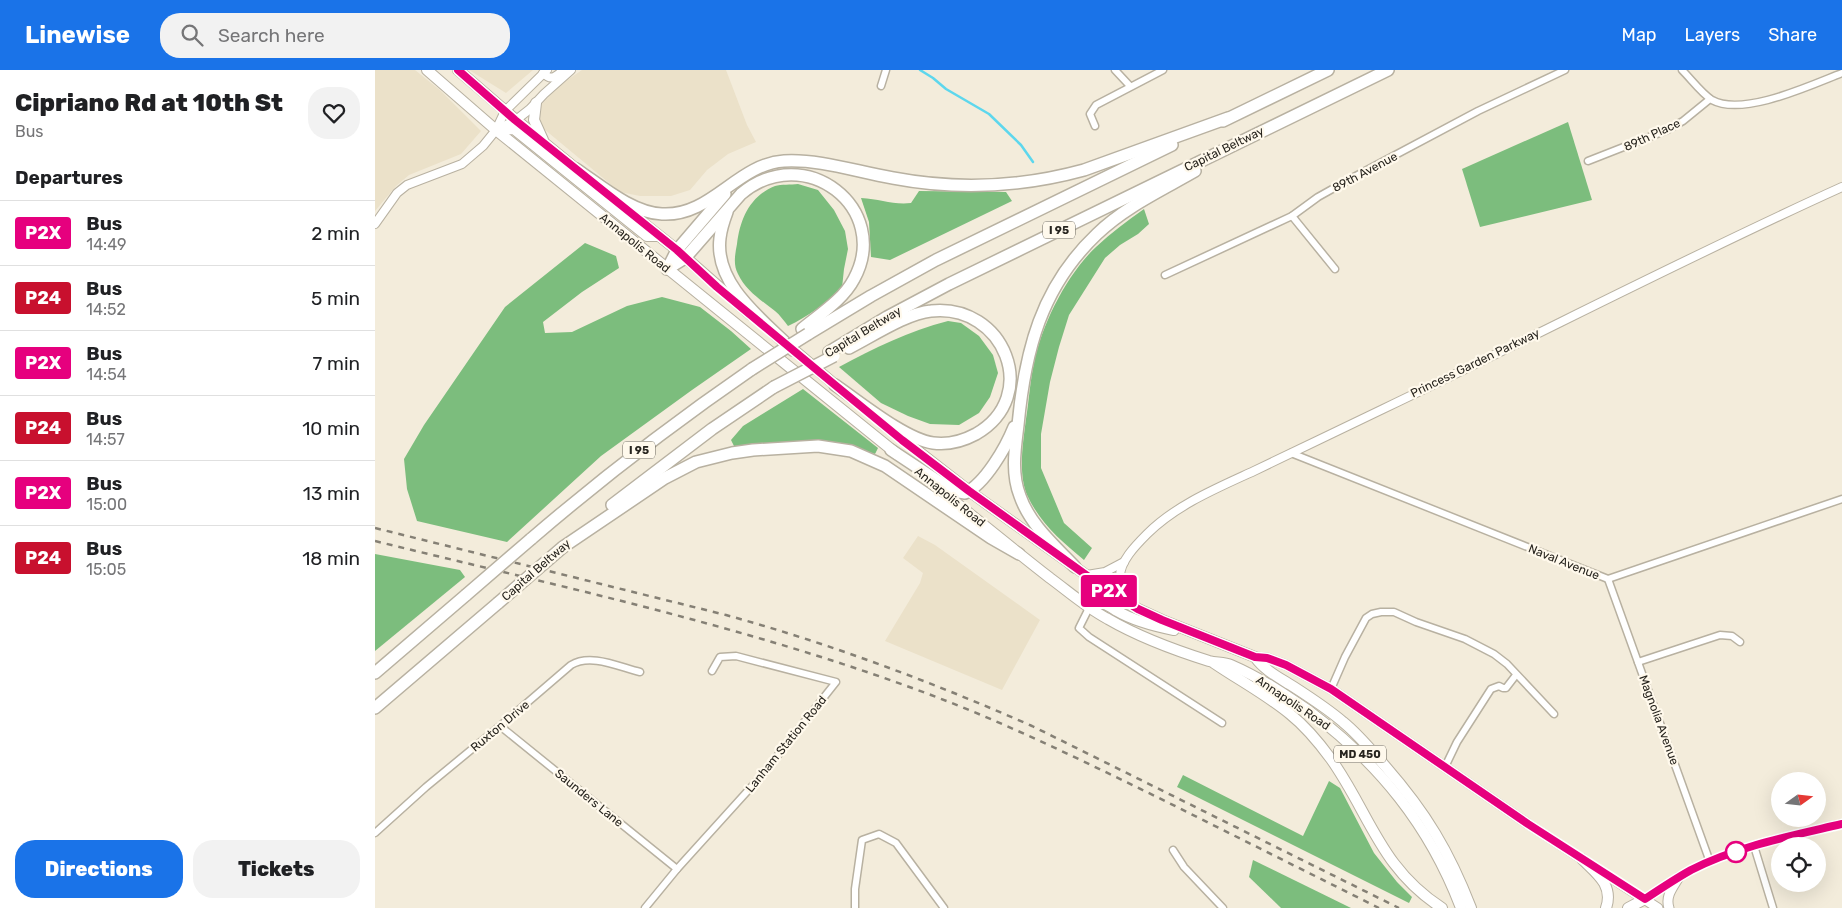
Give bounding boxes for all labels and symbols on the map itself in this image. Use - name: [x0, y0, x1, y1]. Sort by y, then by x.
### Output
- street label: 89th Place: [1622, 116, 1683, 154]
- street label: Capital Beltway: [1182, 124, 1266, 174]
- street label: 89th Avenue: [1330, 149, 1400, 195]
- street label: Annapolis Road: [597, 210, 673, 276]
- road number: I 95: [1043, 222, 1075, 238]
- street label: Capital Beltway: [822, 303, 904, 360]
- street label: Princess Garden Parkway: [1408, 325, 1542, 400]
- road number: I 95: [623, 442, 655, 458]
- street label: Annapolis Road: [912, 464, 988, 530]
- street label: Capital Beltway: [499, 536, 574, 604]
- street label: Naval Avenue: [1526, 541, 1602, 583]
- line badge: P2X: [1080, 575, 1138, 607]
- street label: Annapolis Road: [1253, 673, 1333, 733]
- street label: Magnolia Avenue: [1636, 673, 1682, 767]
- street label: Lanham Station Road: [743, 693, 829, 795]
- street label: Ruxton Drive: [468, 697, 532, 755]
- road number: MD 450: [1334, 746, 1386, 762]
- street label: Saunders Lane: [552, 766, 626, 830]
- north arrow: [1771, 772, 1826, 828]
- unlabelled marker: [1725, 841, 1747, 863]

